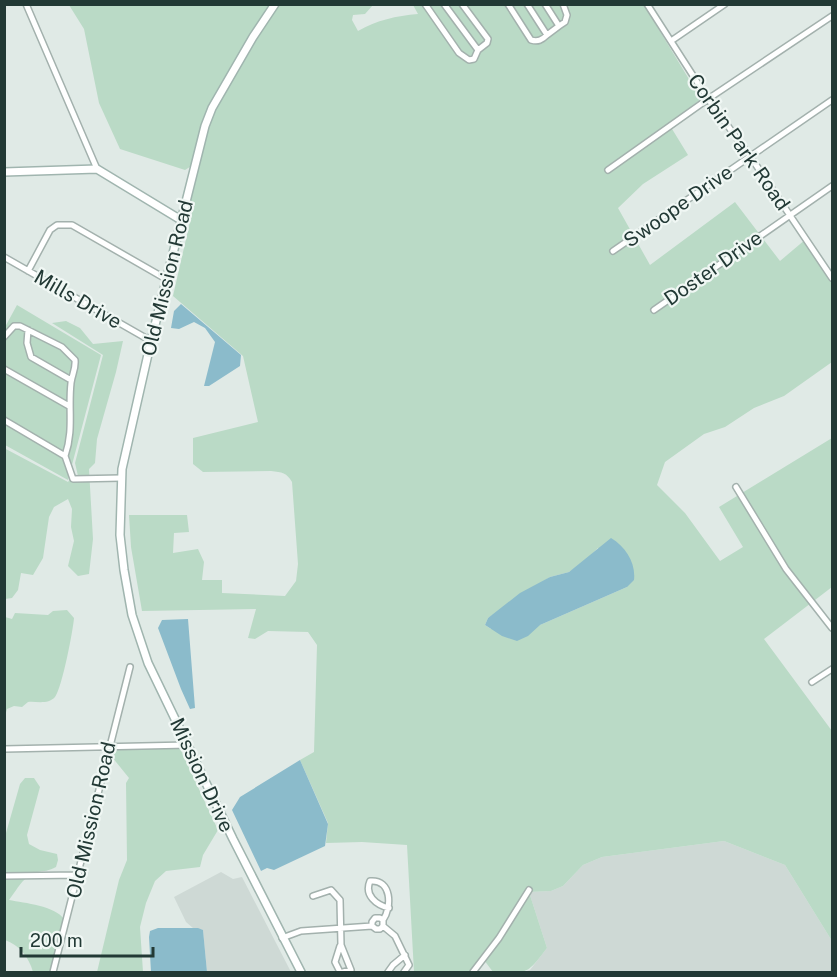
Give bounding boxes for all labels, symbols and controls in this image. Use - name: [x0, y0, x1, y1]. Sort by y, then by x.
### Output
- street label: Corbin Park Road: [683, 69, 795, 215]
- street label: Swoope Drive: [619, 160, 737, 252]
- street label: Old Mission Road: [136, 198, 198, 358]
- street label: Doster Drive: [659, 225, 767, 311]
- street label: Mills Drive: [30, 264, 126, 334]
- street label: Mission Drive: [165, 714, 239, 836]
- street label: Old Mission Road: [61, 739, 121, 901]
- scale bar: [21, 920, 153, 958]
- text: 200 m: [30, 930, 83, 951]

